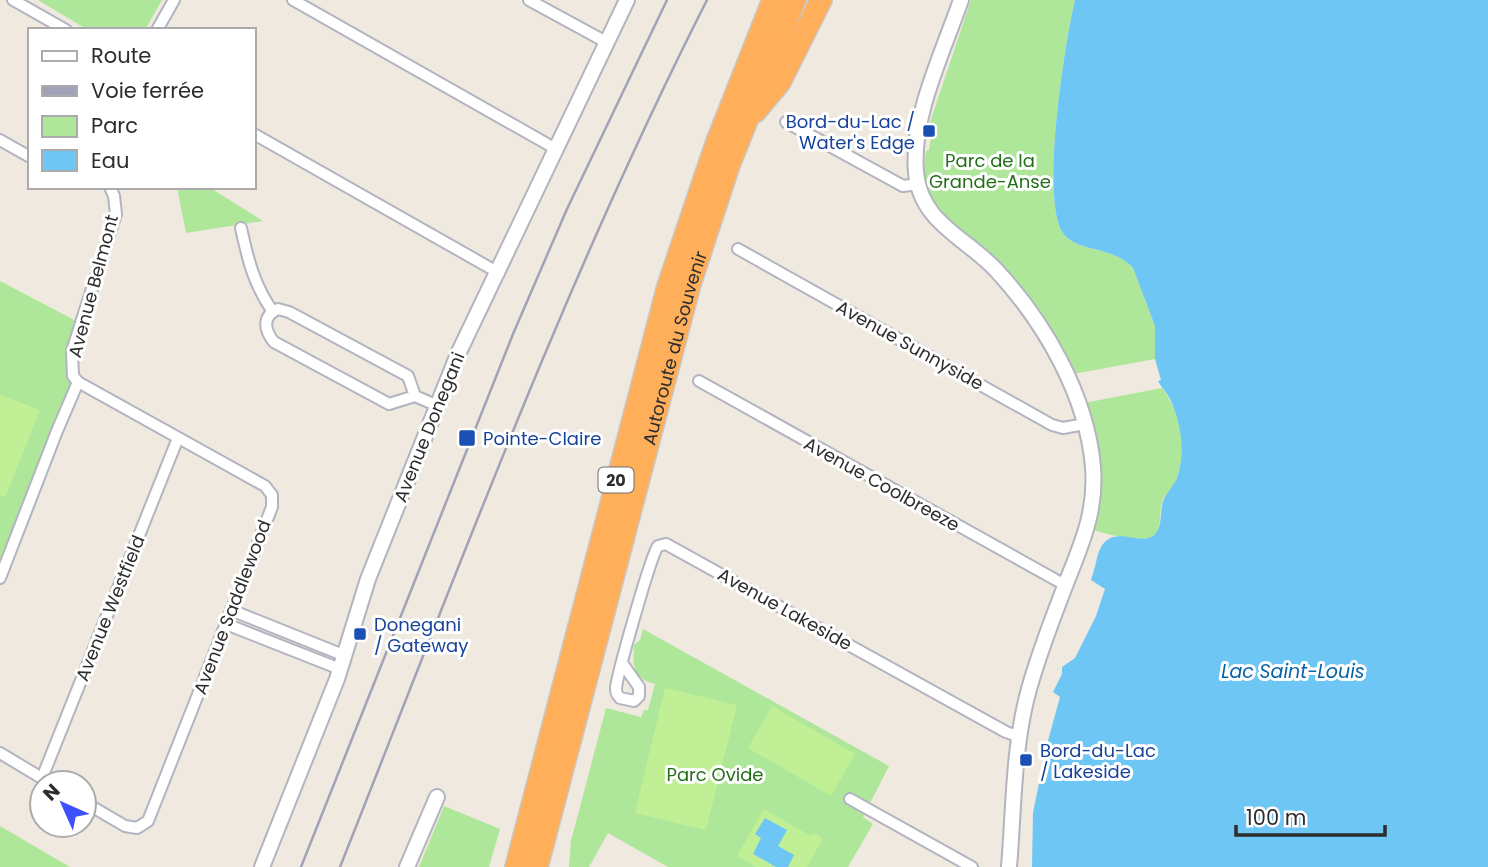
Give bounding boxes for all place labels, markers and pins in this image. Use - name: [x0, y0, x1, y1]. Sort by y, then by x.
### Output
- place label: Bord-du-Lac / Water's Edge: [786, 109, 915, 155]
- marker: Bord-du-Lac / Water's Edge: [921, 123, 937, 139]
- place label: Pointe-Claire: [483, 426, 601, 451]
- marker: Pointe-Claire: [457, 428, 477, 448]
- place label: Donegani / Gateway: [374, 612, 468, 658]
- marker: Donegani / Gateway: [352, 626, 368, 642]
- place label: Bord-du-Lac / Lakeside: [1040, 738, 1156, 784]
- marker: Bord-du-Lac / Lakeside: [1018, 752, 1034, 768]

